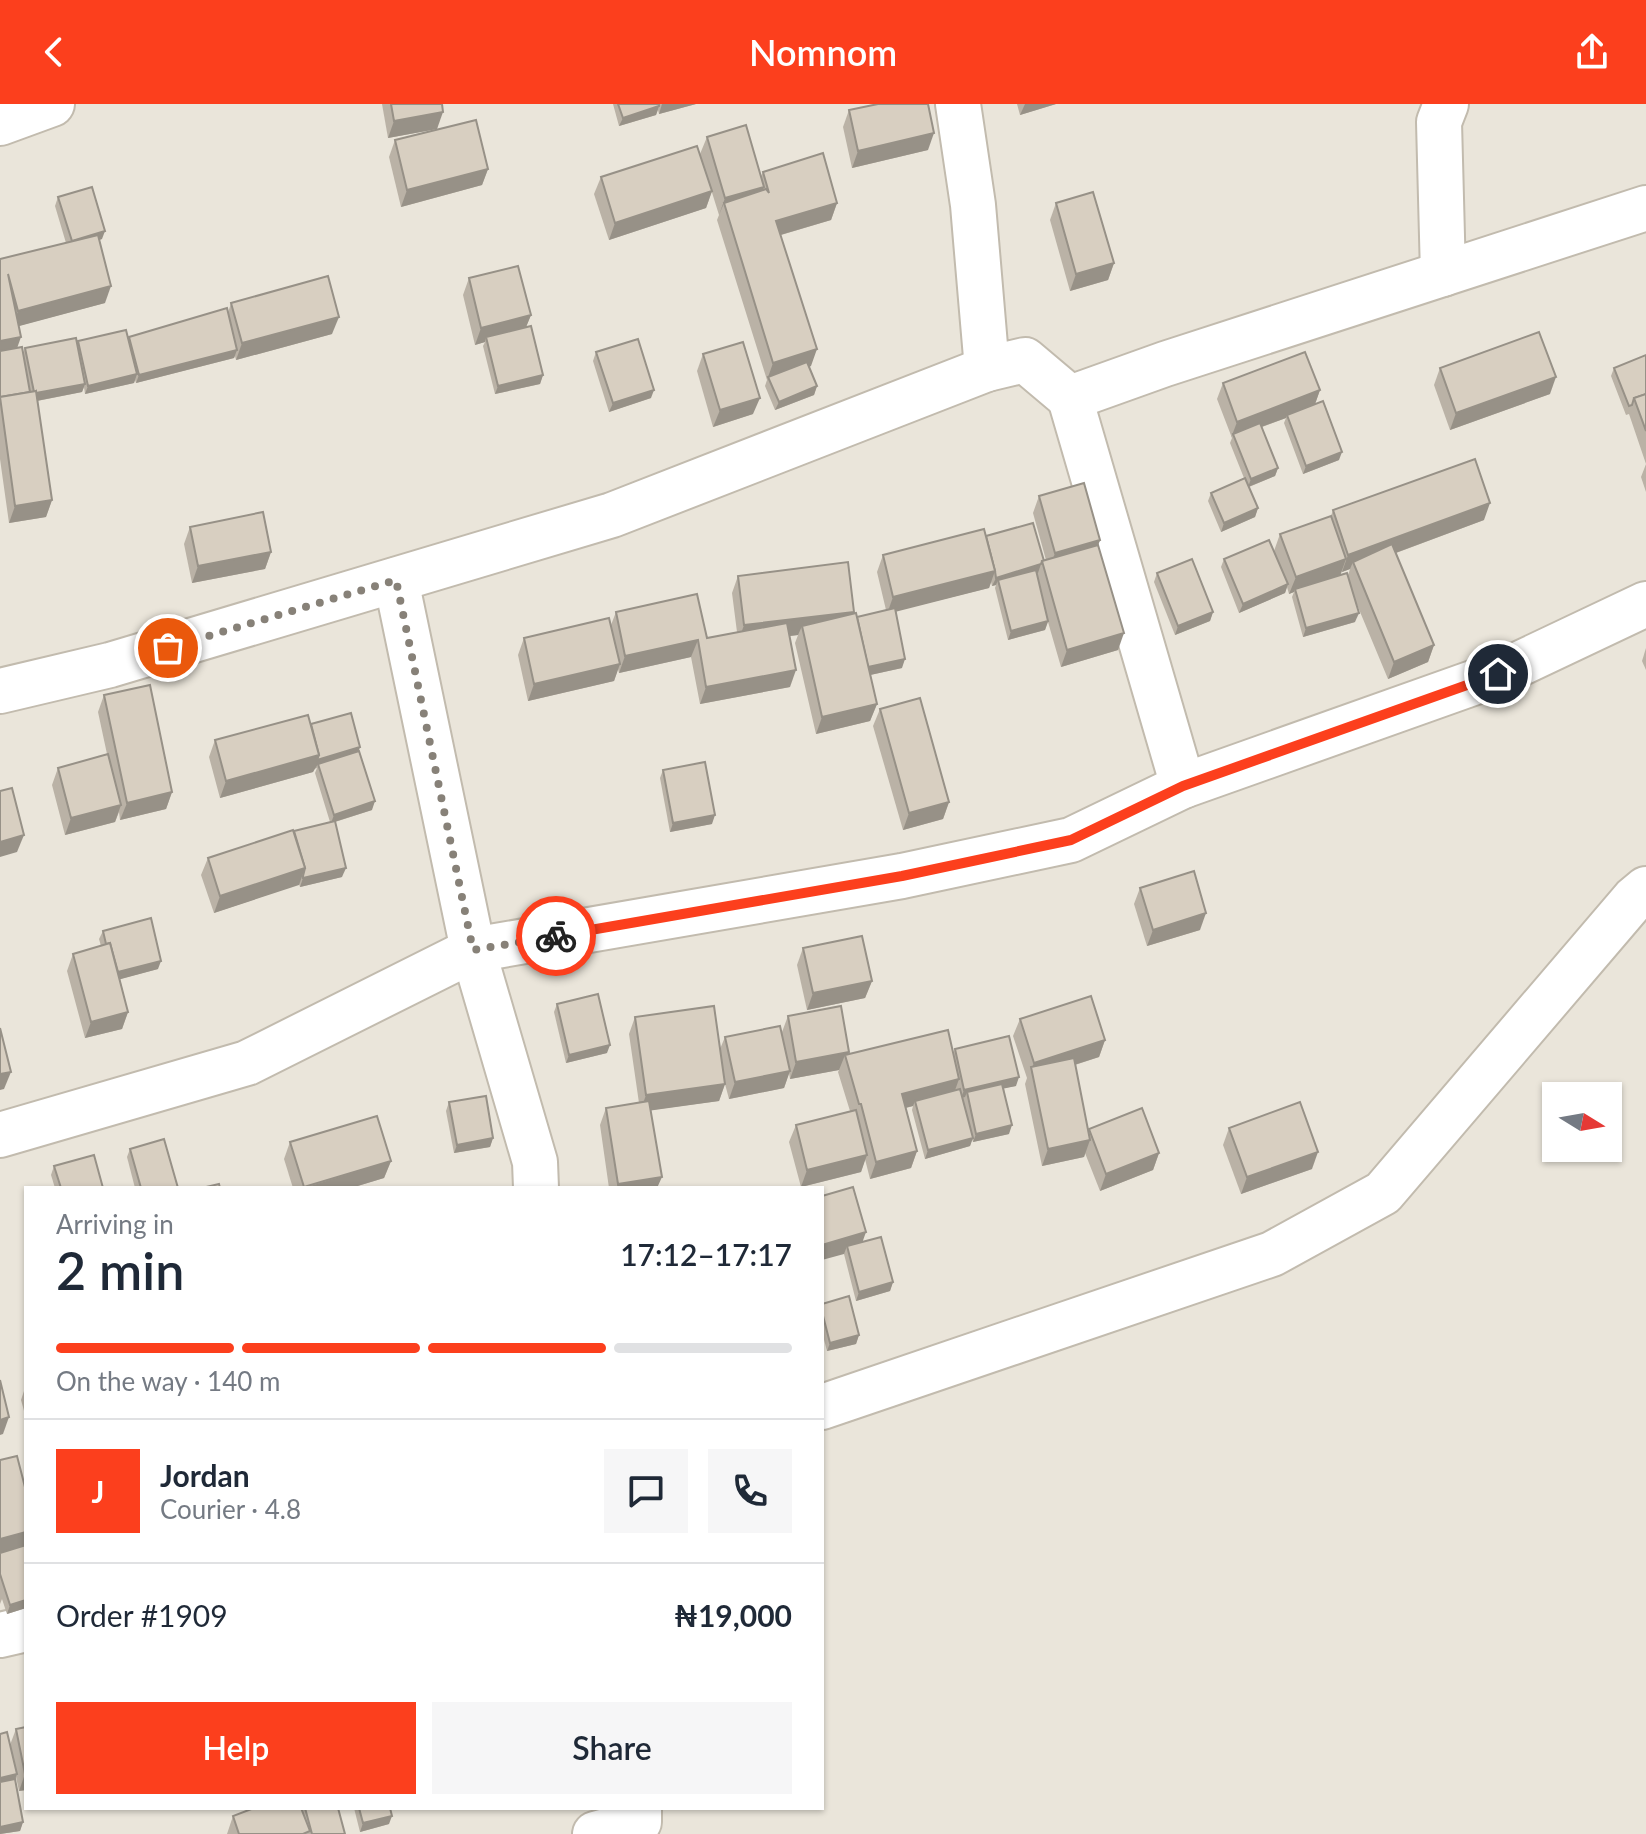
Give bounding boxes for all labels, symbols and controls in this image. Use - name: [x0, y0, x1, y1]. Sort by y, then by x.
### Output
- icon: back: [32, 30, 76, 74]
- text: Nomnom: [749, 30, 897, 74]
- icon: share: [1570, 30, 1614, 74]
- pin: [134, 614, 202, 682]
- icon: bag: [146, 626, 190, 670]
- pin: [1464, 640, 1532, 708]
- icon: home: [1476, 652, 1520, 696]
- courier: [516, 896, 596, 976]
- icon: bike: [534, 914, 578, 958]
- north arrow: [1542, 1082, 1622, 1162]
- map controls: [1542, 1082, 1622, 1162]
- text: Arriving in: [56, 1208, 174, 1240]
- text: 17:12–17:17: [620, 1236, 792, 1272]
- text: 2 min: [56, 1239, 184, 1301]
- text: On the way · 140 m: [56, 1365, 280, 1397]
- button: chat: [604, 1449, 688, 1533]
- button: phone: [708, 1449, 792, 1533]
- text: Jordan: [160, 1457, 250, 1493]
- text: J: [92, 1473, 104, 1509]
- text: Courier · 4.8: [160, 1493, 301, 1525]
- text: Order #1909: [56, 1597, 228, 1633]
- text: ₦19,000: [674, 1597, 792, 1633]
- button: Help: [56, 1702, 416, 1794]
- button: Share: [432, 1702, 792, 1794]

